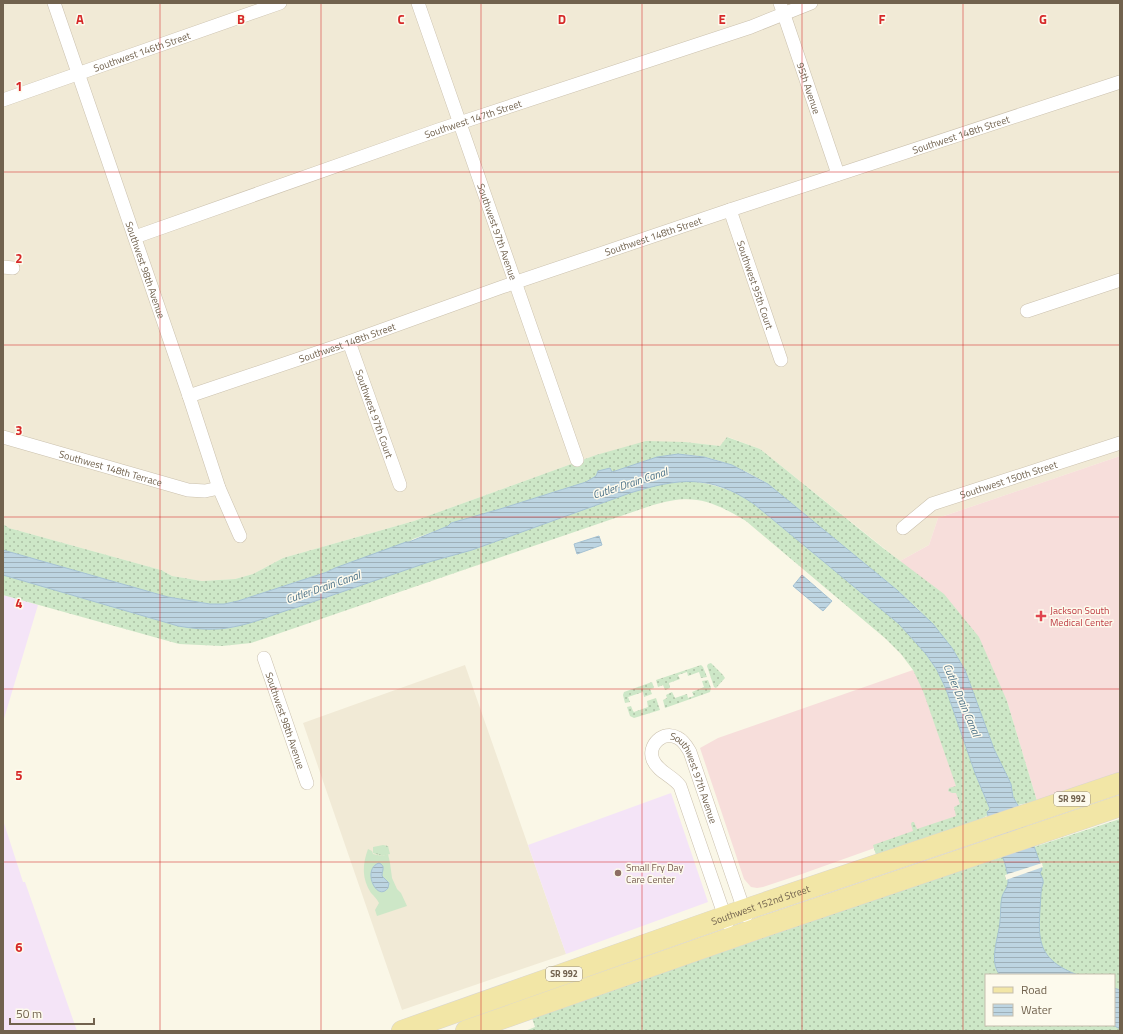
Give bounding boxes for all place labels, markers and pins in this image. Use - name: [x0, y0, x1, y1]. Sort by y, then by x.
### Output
- place label: Jackson South Medical Center: [1050, 603, 1113, 630]
- marker: Jackson South Medical Center: [1035, 610, 1047, 622]
- place label: Small Fry Day Care Center: [626, 860, 684, 887]
- marker: Small Fry Day Care Center: [613, 868, 623, 878]

